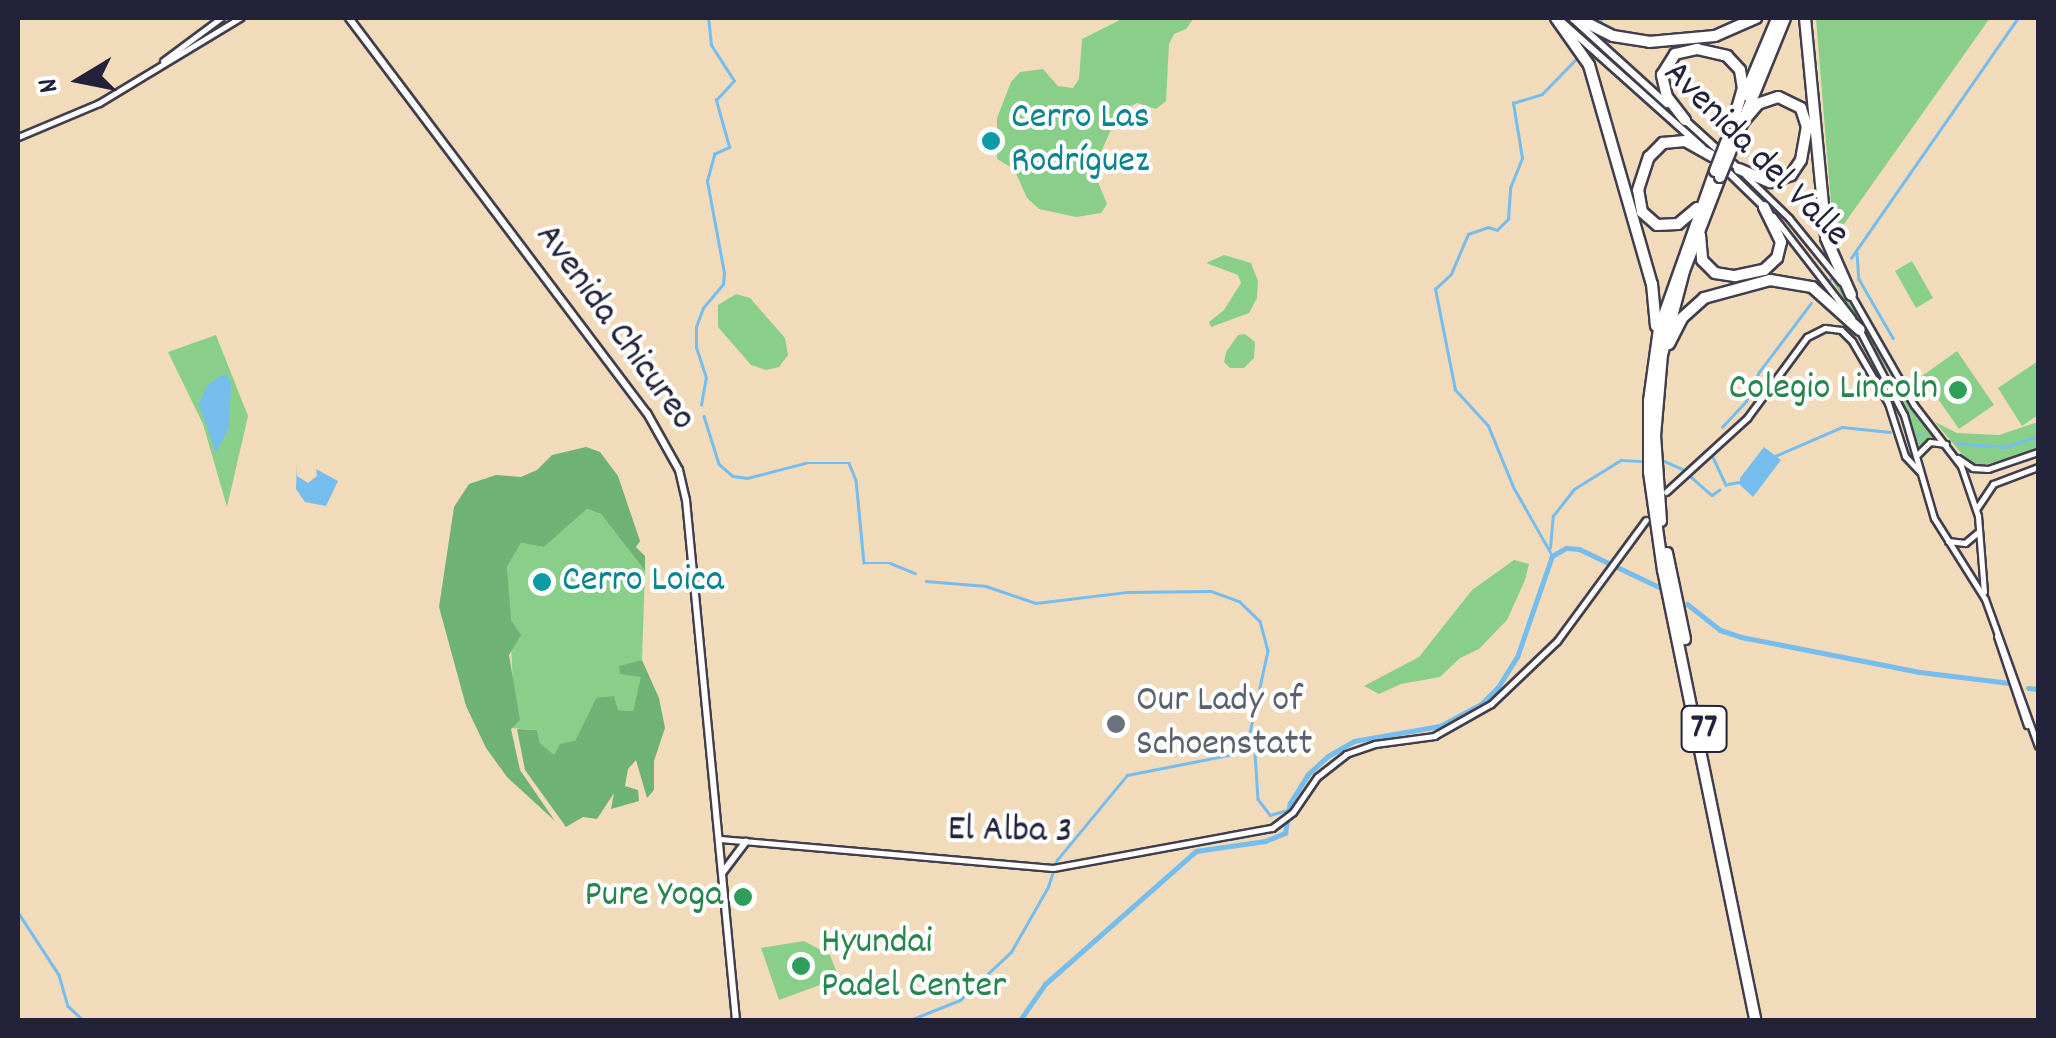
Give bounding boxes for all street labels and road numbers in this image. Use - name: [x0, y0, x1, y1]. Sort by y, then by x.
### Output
- street label: Avenida del Valle: [1652, 52, 1858, 258]
- street label: Avenida Chicureo: [524, 216, 704, 440]
- road number: 77: [1679, 699, 1729, 759]
- street label: El Alba 3: [947, 808, 1073, 856]

